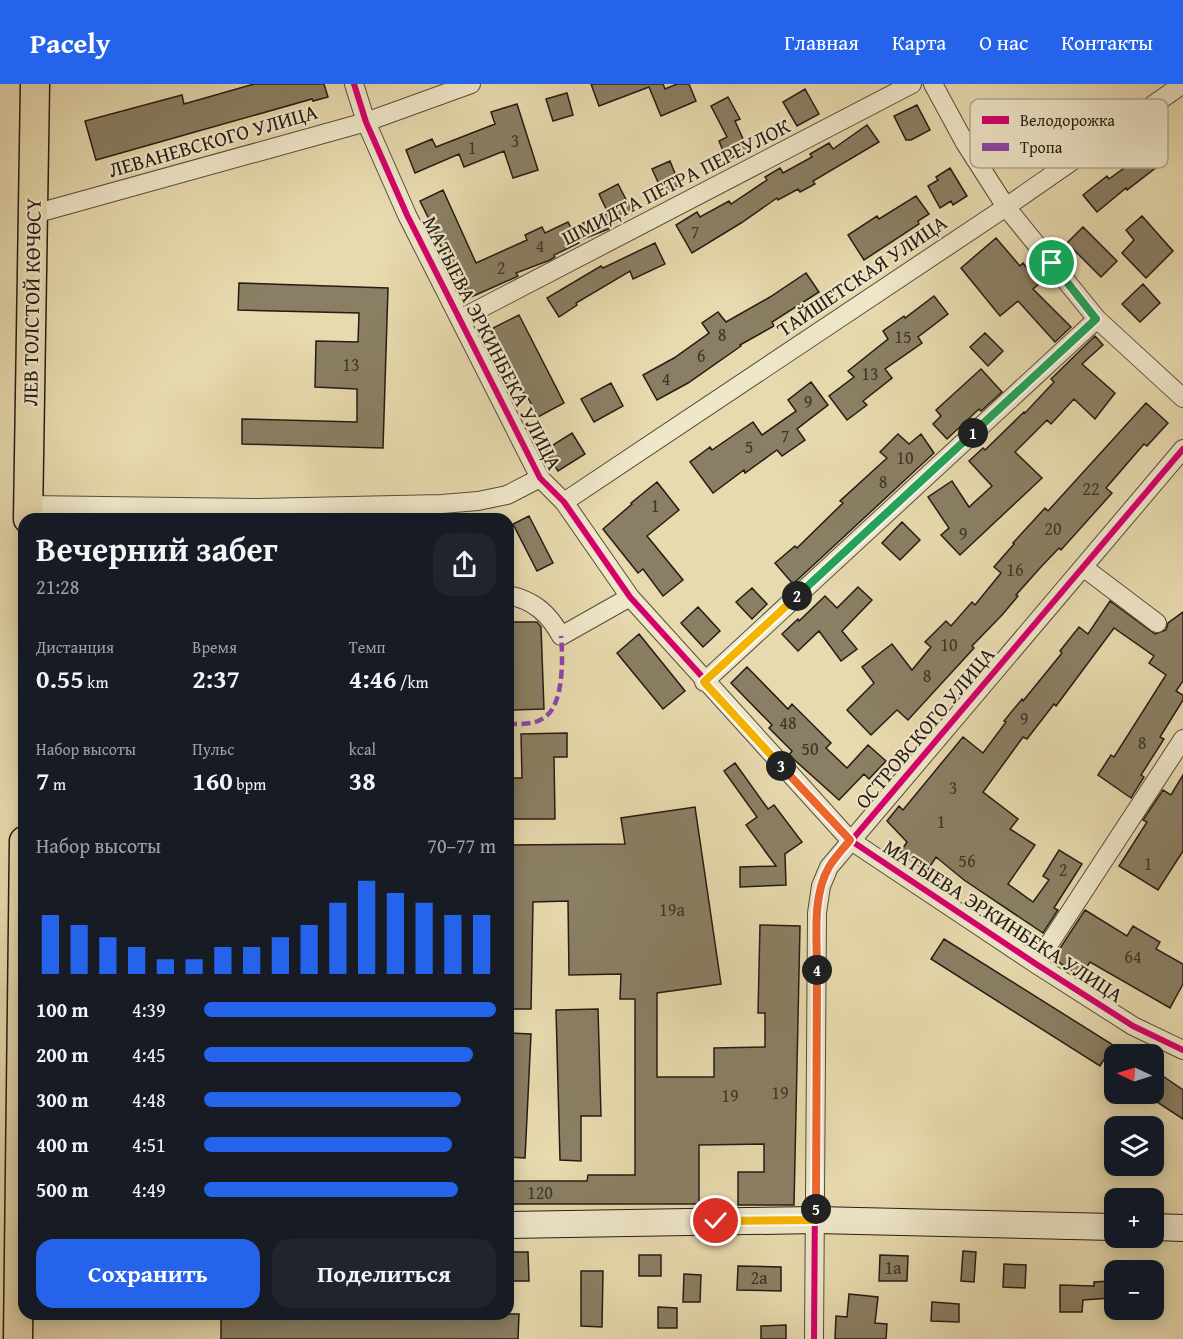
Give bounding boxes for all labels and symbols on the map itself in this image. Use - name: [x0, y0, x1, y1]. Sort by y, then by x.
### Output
- street label: ЛЕВАНЕВСКОГО УЛИЦА: [105, 96, 321, 185]
- legend: [970, 99, 1168, 168]
- text: Велодорожка: [1020, 108, 1115, 132]
- street label: ШМИДТА ПЕТРА ПЕРЕУЛОК: [556, 110, 796, 253]
- house number: 3: [511, 127, 519, 154]
- house number: 1: [468, 134, 476, 161]
- text: Тропа: [1020, 135, 1063, 159]
- street label: ЛЕВ ТОЛСТОЙ КӨЧӨСҮ: [14, 197, 49, 406]
- street label: ТАЙШЕТСКАЯ УЛИЦА: [770, 207, 953, 344]
- street label: МАТЫЕВА ЭРКИНБЕКА УЛИЦА: [415, 211, 570, 475]
- house number: 7: [691, 218, 699, 245]
- house number: 4: [536, 232, 544, 259]
- pin: [1026, 237, 1077, 288]
- house number: 2: [497, 254, 505, 281]
- house number: 8: [718, 321, 726, 348]
- house number: 15: [894, 323, 912, 350]
- house number: 6: [697, 342, 705, 369]
- house number: 13: [342, 351, 360, 378]
- house number: 13: [861, 360, 879, 387]
- house number: 4: [662, 365, 670, 392]
- house number: 9: [804, 388, 812, 415]
- pin: 1: [958, 418, 988, 448]
- house number: 7: [781, 422, 789, 449]
- house number: 5: [745, 433, 753, 460]
- house number: 10: [896, 444, 914, 471]
- house number: 8: [879, 468, 887, 495]
- house number: 22: [1082, 475, 1100, 502]
- house number: 1: [651, 492, 659, 519]
- house number: 20: [1044, 515, 1062, 542]
- house number: 9: [959, 520, 967, 547]
- house number: 16: [1006, 556, 1024, 583]
- pin: 2: [782, 581, 812, 611]
- house number: 10: [940, 631, 958, 658]
- street label: ОСТРОВСКОГО УЛИЦА: [847, 640, 1002, 815]
- house number: 8: [923, 662, 931, 689]
- house number: 9: [1020, 705, 1028, 732]
- house number: 48: [779, 709, 797, 736]
- house number: 8: [1138, 729, 1146, 756]
- house number: 50: [801, 735, 819, 762]
- pin: 3: [766, 751, 796, 781]
- house number: 3: [949, 774, 957, 801]
- house number: 1: [937, 808, 945, 835]
- street label: МАТЫЕВА ЭРКИНБЕКА УЛИЦА: [877, 831, 1130, 1010]
- house number: 56: [958, 847, 976, 874]
- house number: 1: [1144, 850, 1152, 877]
- house number: 2: [1059, 856, 1067, 883]
- house number: 19a: [659, 896, 685, 923]
- house number: 64: [1124, 943, 1142, 970]
- pin: 4: [802, 955, 832, 985]
- north arrow: [1104, 1044, 1164, 1104]
- house number: 19: [771, 1079, 789, 1106]
- house number: 19: [721, 1082, 739, 1109]
- house number: 120: [527, 1179, 553, 1206]
- pin: 5: [801, 1194, 831, 1224]
- pin: [690, 1195, 741, 1246]
- house number: 1a: [884, 1254, 902, 1281]
- house number: 2a: [750, 1264, 768, 1291]

